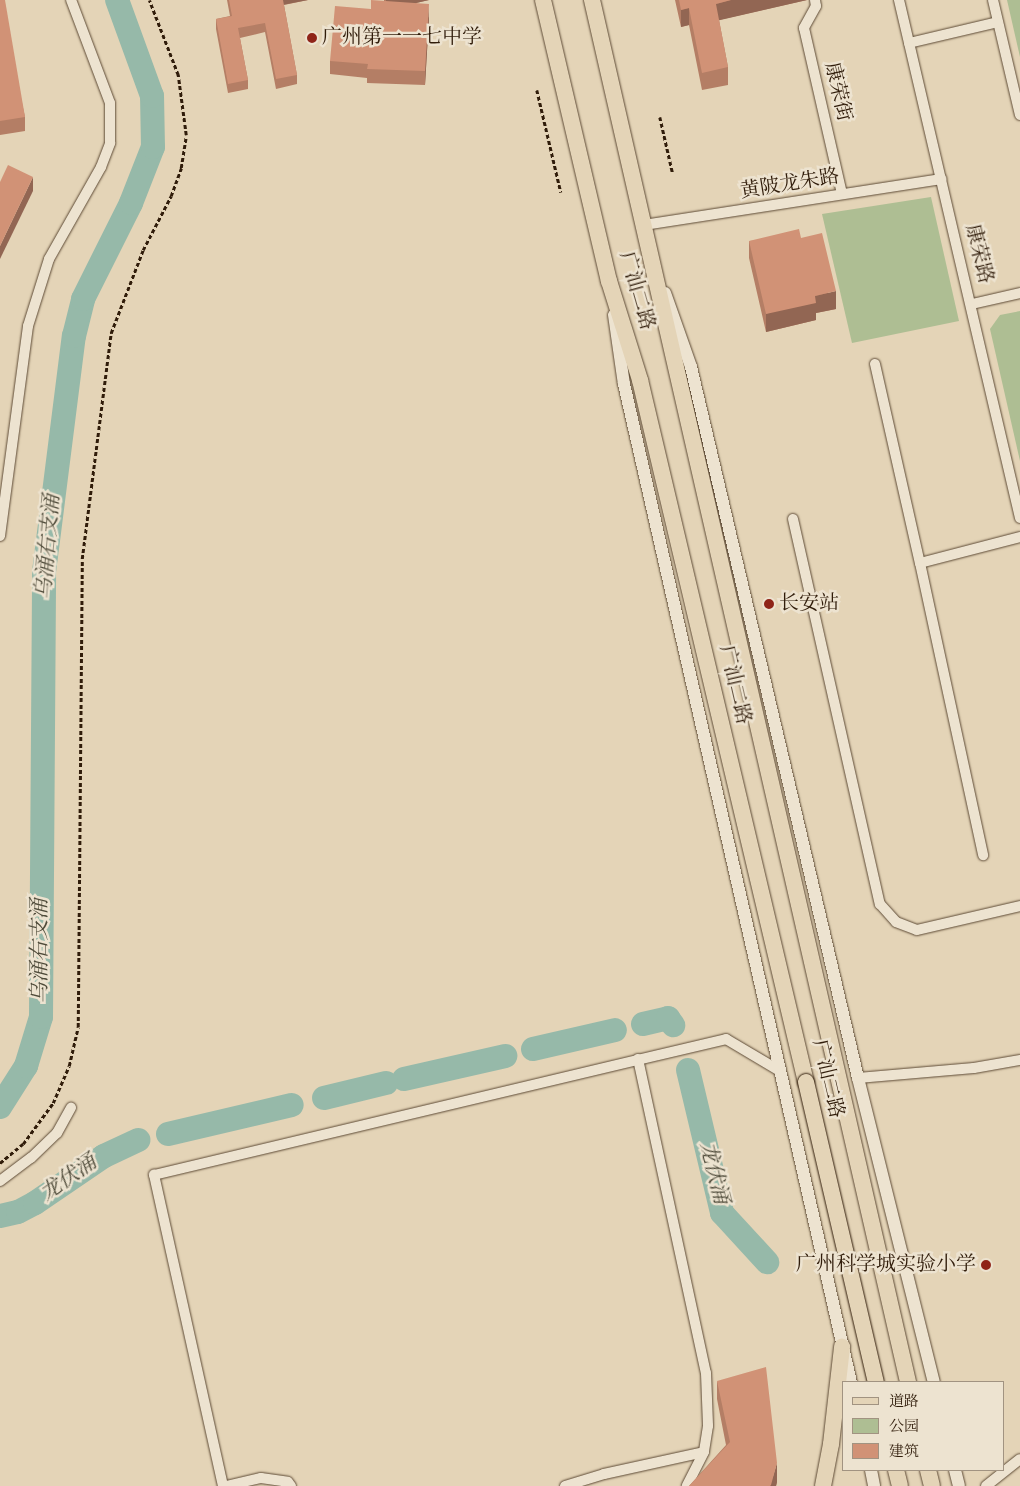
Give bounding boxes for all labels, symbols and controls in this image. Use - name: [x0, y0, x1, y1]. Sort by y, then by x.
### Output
- place label: 广州第一一七中学: [322, 26, 482, 50]
- marker: 广州第一一七中学: [306, 32, 318, 44]
- street label: 康荣街: [819, 60, 855, 124]
- street label: 黄陂龙朱路: [739, 165, 841, 205]
- street label: 康荣路: [959, 222, 997, 286]
- street label: 广汕二路: [613, 249, 659, 333]
- water label: 乌涌右支涌: [32, 494, 66, 600]
- place label: 长安站: [779, 592, 839, 616]
- marker: 长安站: [763, 598, 775, 610]
- street label: 广汕二路: [713, 643, 755, 727]
- water label: 乌涌右支涌: [28, 899, 54, 1003]
- street label: 广汕二路: [806, 1037, 848, 1121]
- water label: 龙伏涌: [693, 1139, 733, 1207]
- water label: 龙伏涌: [36, 1151, 102, 1207]
- place label: 广州科学城实验小学: [796, 1253, 976, 1277]
- marker: 广州科学城实验小学: [980, 1259, 992, 1271]
- legend: [842, 1381, 1005, 1471]
- text: 道路: [889, 1392, 919, 1413]
- text: 公园: [889, 1417, 919, 1438]
- text: 建筑: [889, 1442, 919, 1463]

